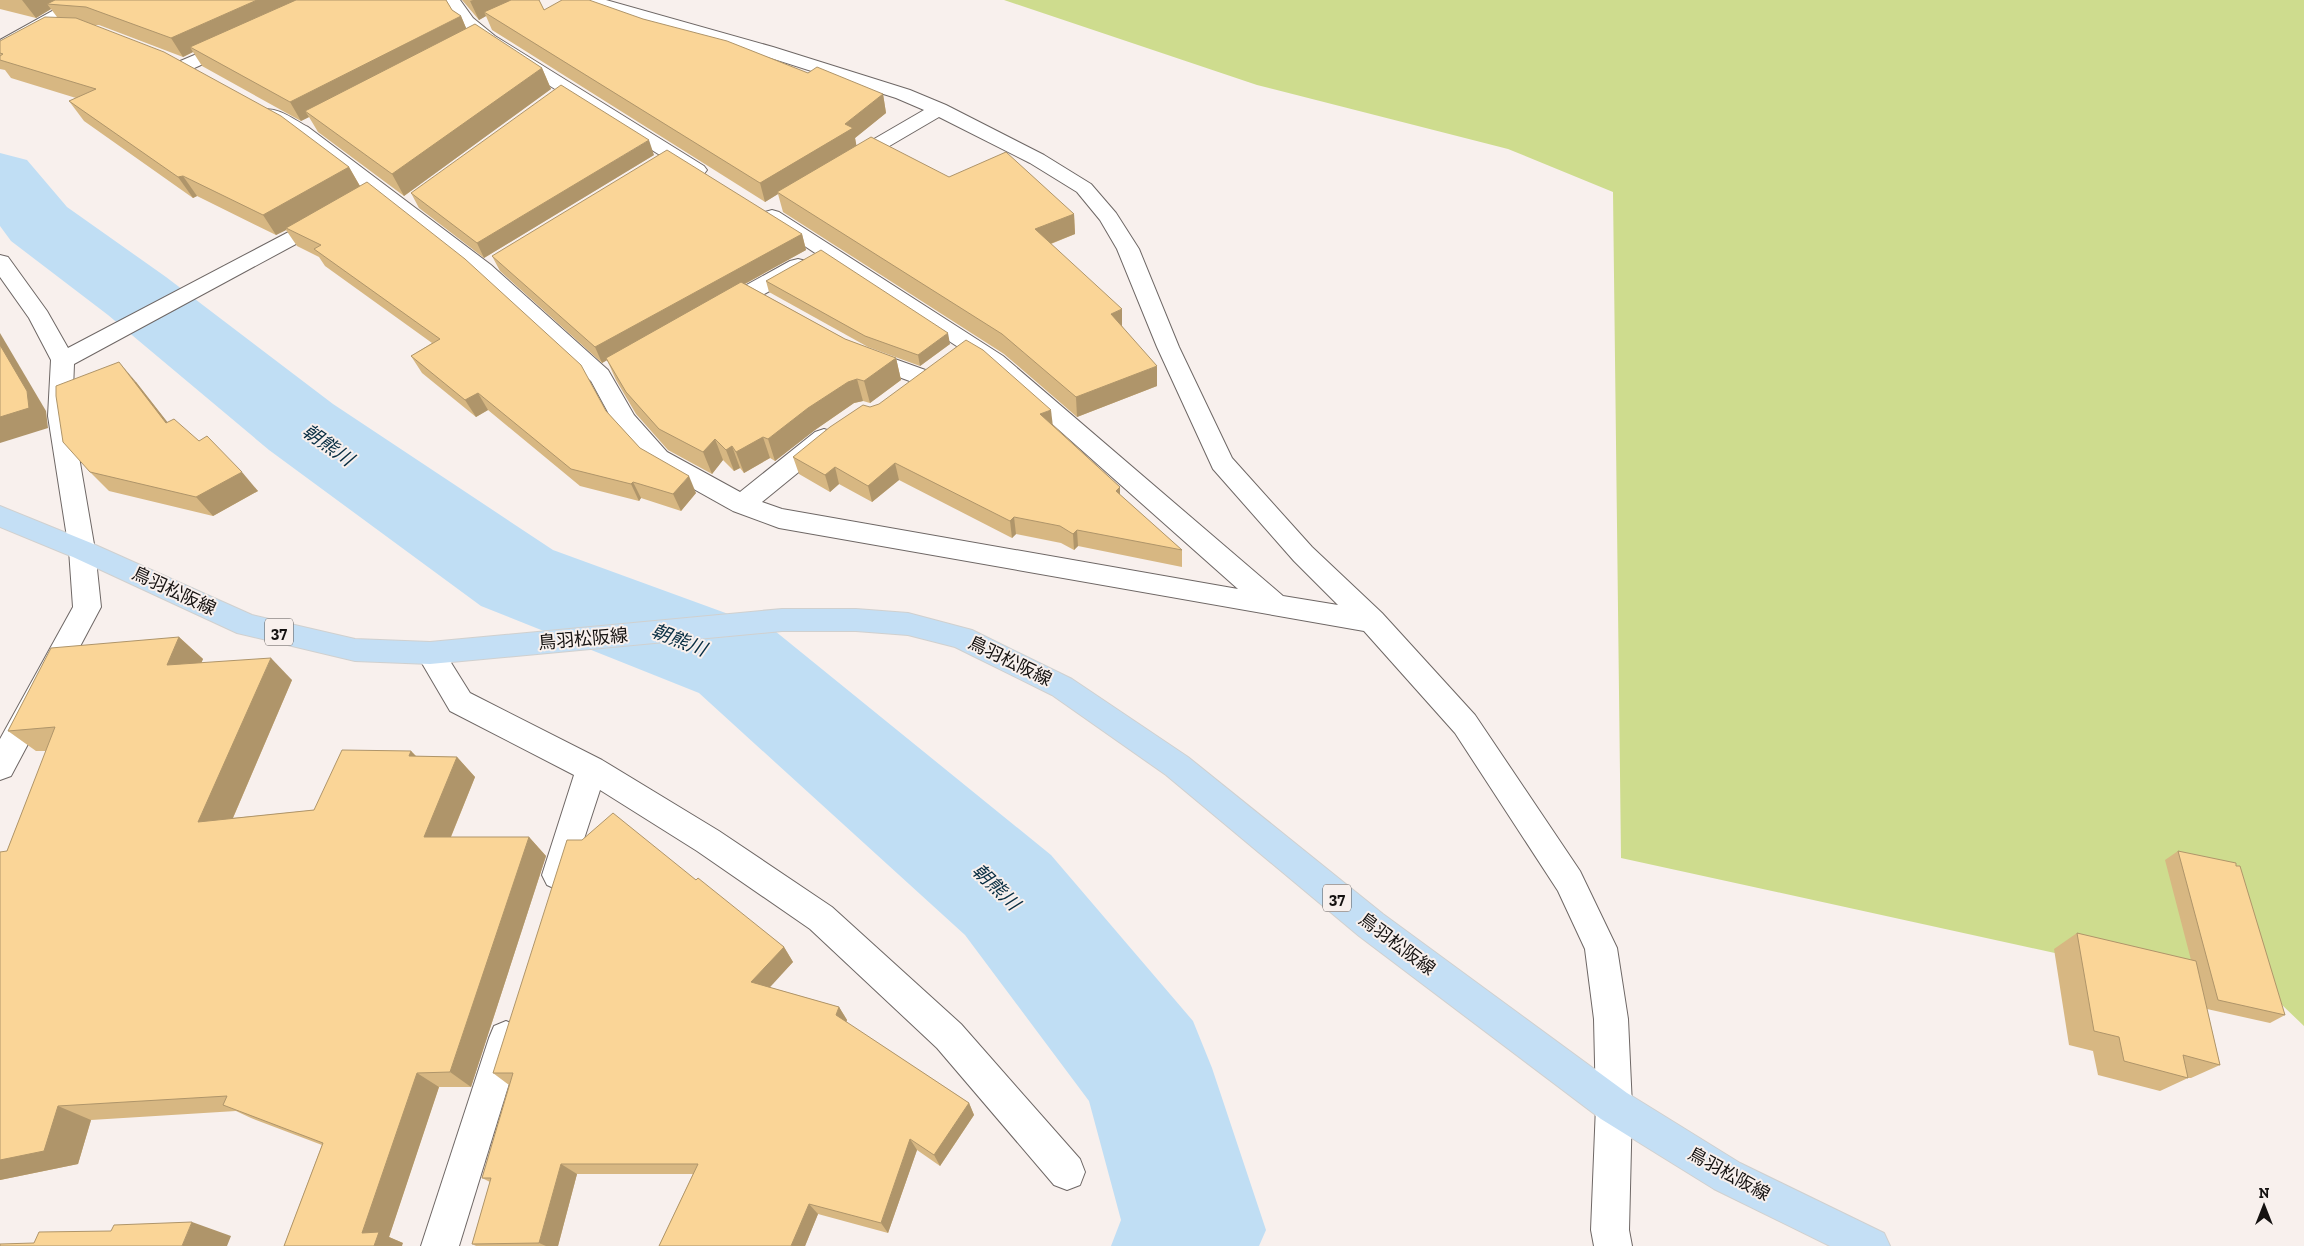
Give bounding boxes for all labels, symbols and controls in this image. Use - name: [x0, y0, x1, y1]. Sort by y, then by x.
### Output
- water label: 朝熊川: [298, 419, 360, 472]
- street label: 鳥羽松阪線: [129, 562, 219, 620]
- road number: 37: [265, 618, 293, 646]
- water label: 朝熊川: [648, 619, 712, 662]
- street label: 鳥羽松阪線: [537, 624, 629, 654]
- street label: 鳥羽松阪線: [965, 631, 1055, 691]
- water label: 朝熊川: [968, 859, 1026, 916]
- road number: 37: [1323, 884, 1351, 911]
- street label: 鳥羽松阪線: [1354, 908, 1440, 980]
- street label: 鳥羽松阪線: [1684, 1143, 1774, 1205]
- north arrow: [2239, 1181, 2289, 1231]
- text: N: [2259, 1185, 2270, 1202]

